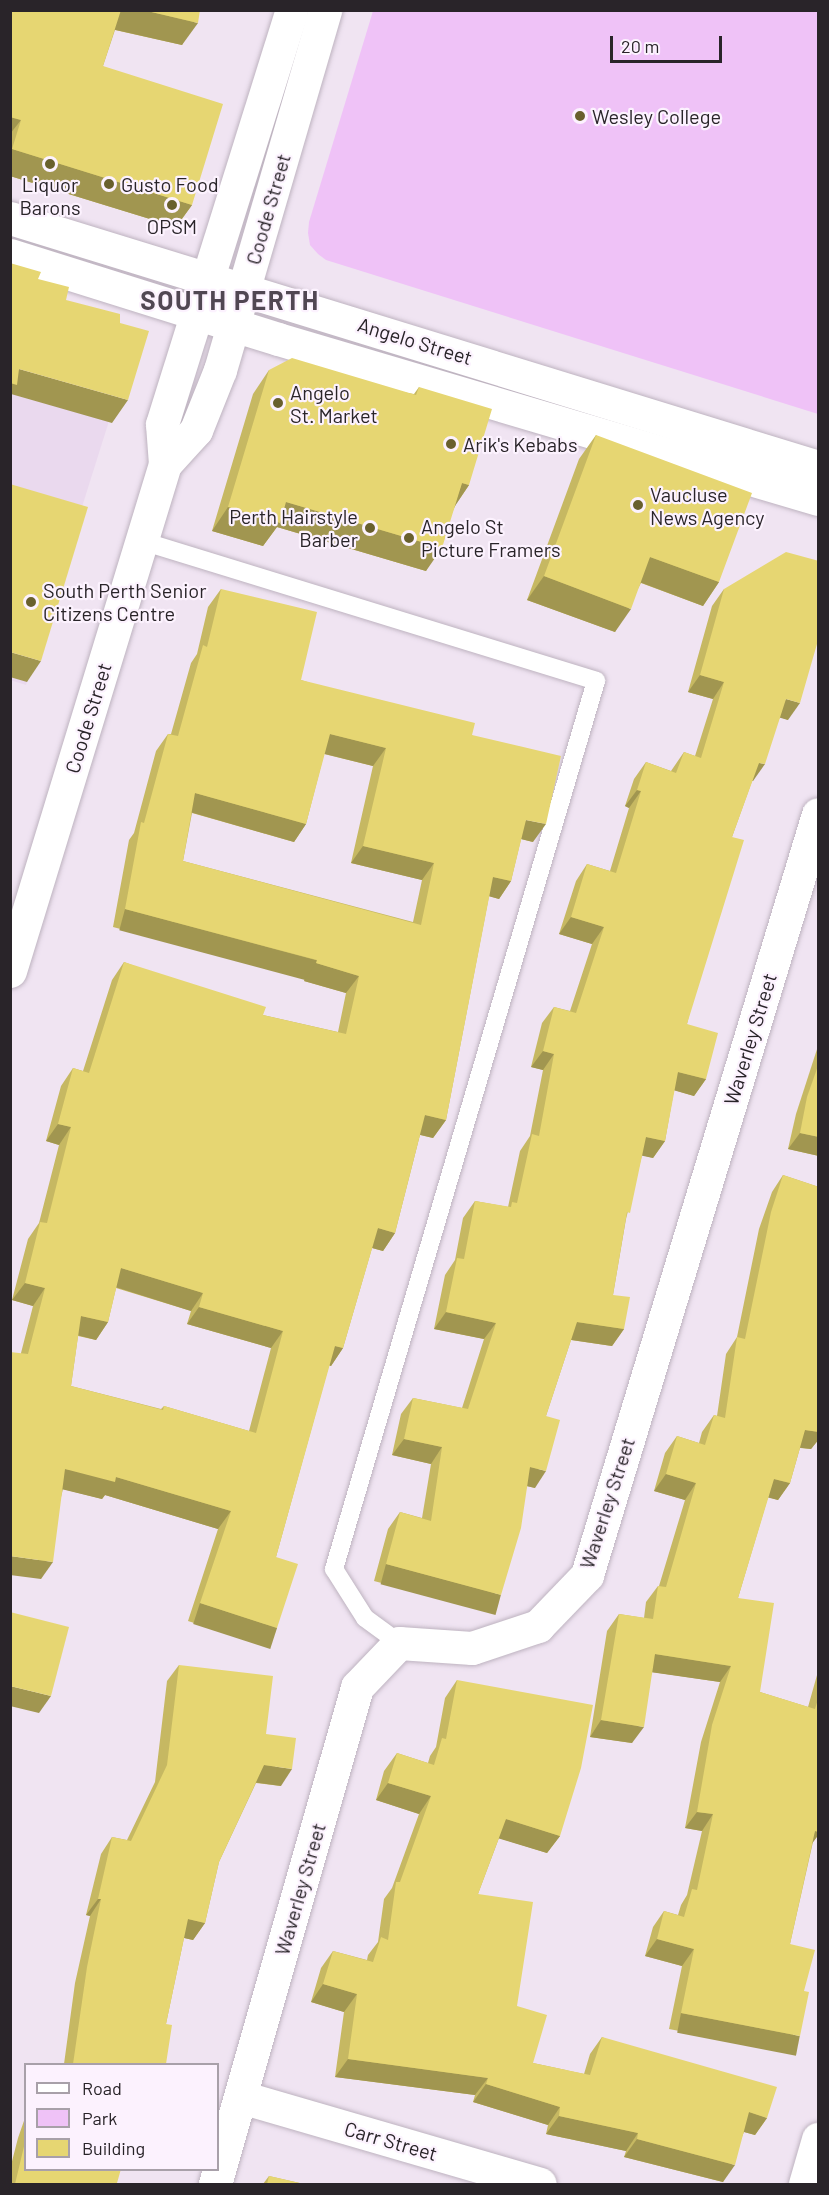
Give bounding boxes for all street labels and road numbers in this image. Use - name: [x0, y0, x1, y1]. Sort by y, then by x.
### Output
- street label: Coode Street: [241, 151, 295, 267]
- street label: Angelo Street: [355, 312, 475, 370]
- street label: Coode Street: [60, 660, 116, 776]
- street label: Waverley Street: [719, 970, 781, 1108]
- street label: Waverley Street: [574, 1434, 640, 1572]
- street label: Waverley Street: [270, 1820, 330, 1958]
- street label: Carr Street: [342, 2116, 440, 2166]

